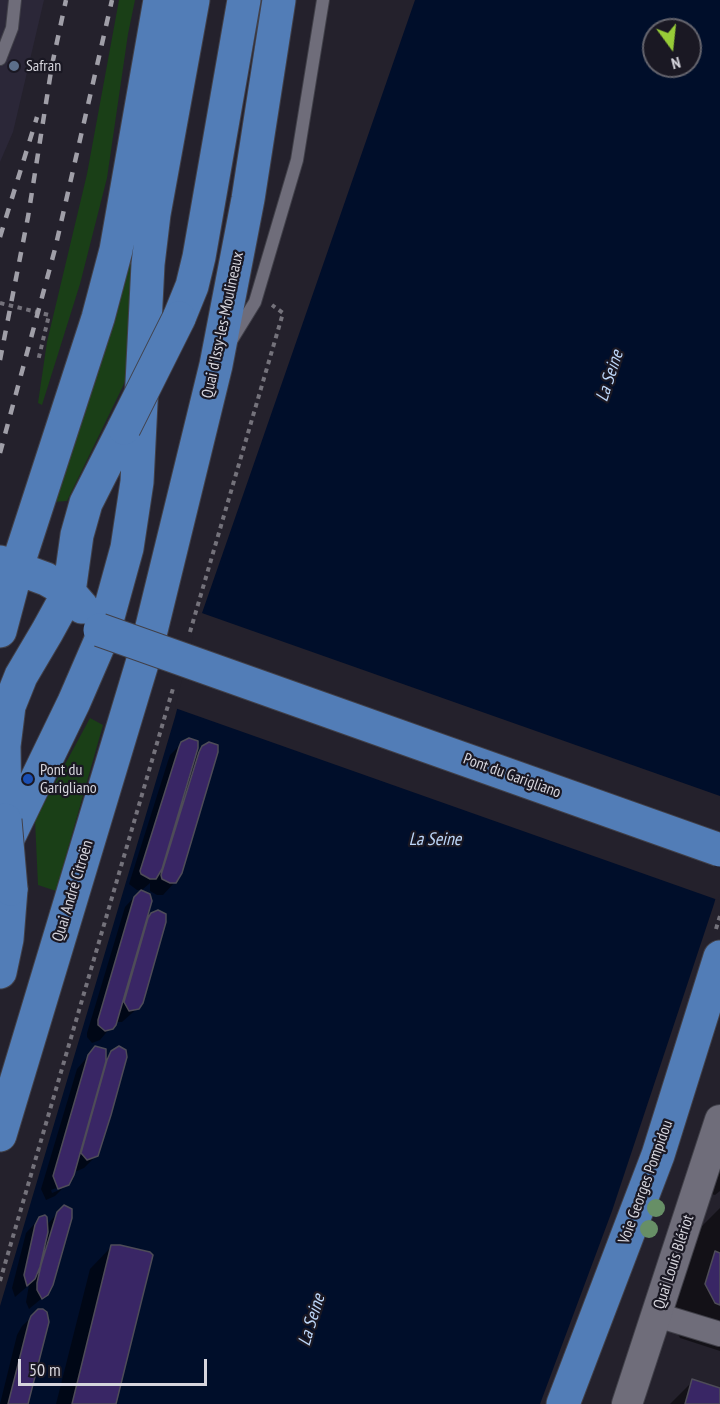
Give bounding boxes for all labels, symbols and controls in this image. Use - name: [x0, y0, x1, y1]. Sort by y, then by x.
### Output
- north arrow: [642, 18, 702, 78]
- text: N: [669, 53, 683, 74]
- place label: Safran: [26, 56, 61, 76]
- marker: Safran: [7, 59, 21, 73]
- street label: Quai d'Issy-les-Moulineaux: [198, 250, 248, 400]
- water label: La Seine: [592, 348, 628, 404]
- street label: Pont du Garigliano: [461, 749, 563, 803]
- place label: Pont du Garigliano: [40, 760, 97, 798]
- marker: Pont du Garigliano: [21, 772, 35, 786]
- water label: La Seine: [409, 829, 461, 851]
- street label: Quai André Citroën: [48, 838, 98, 944]
- street label: Voie Georges Pompidou: [615, 1118, 677, 1246]
- street label: Quai Louis Blériot: [650, 1212, 698, 1312]
- water label: La Seine: [294, 1292, 330, 1348]
- scale bar: [21, 1347, 210, 1385]
- text: 50 m: [29, 1358, 61, 1381]

